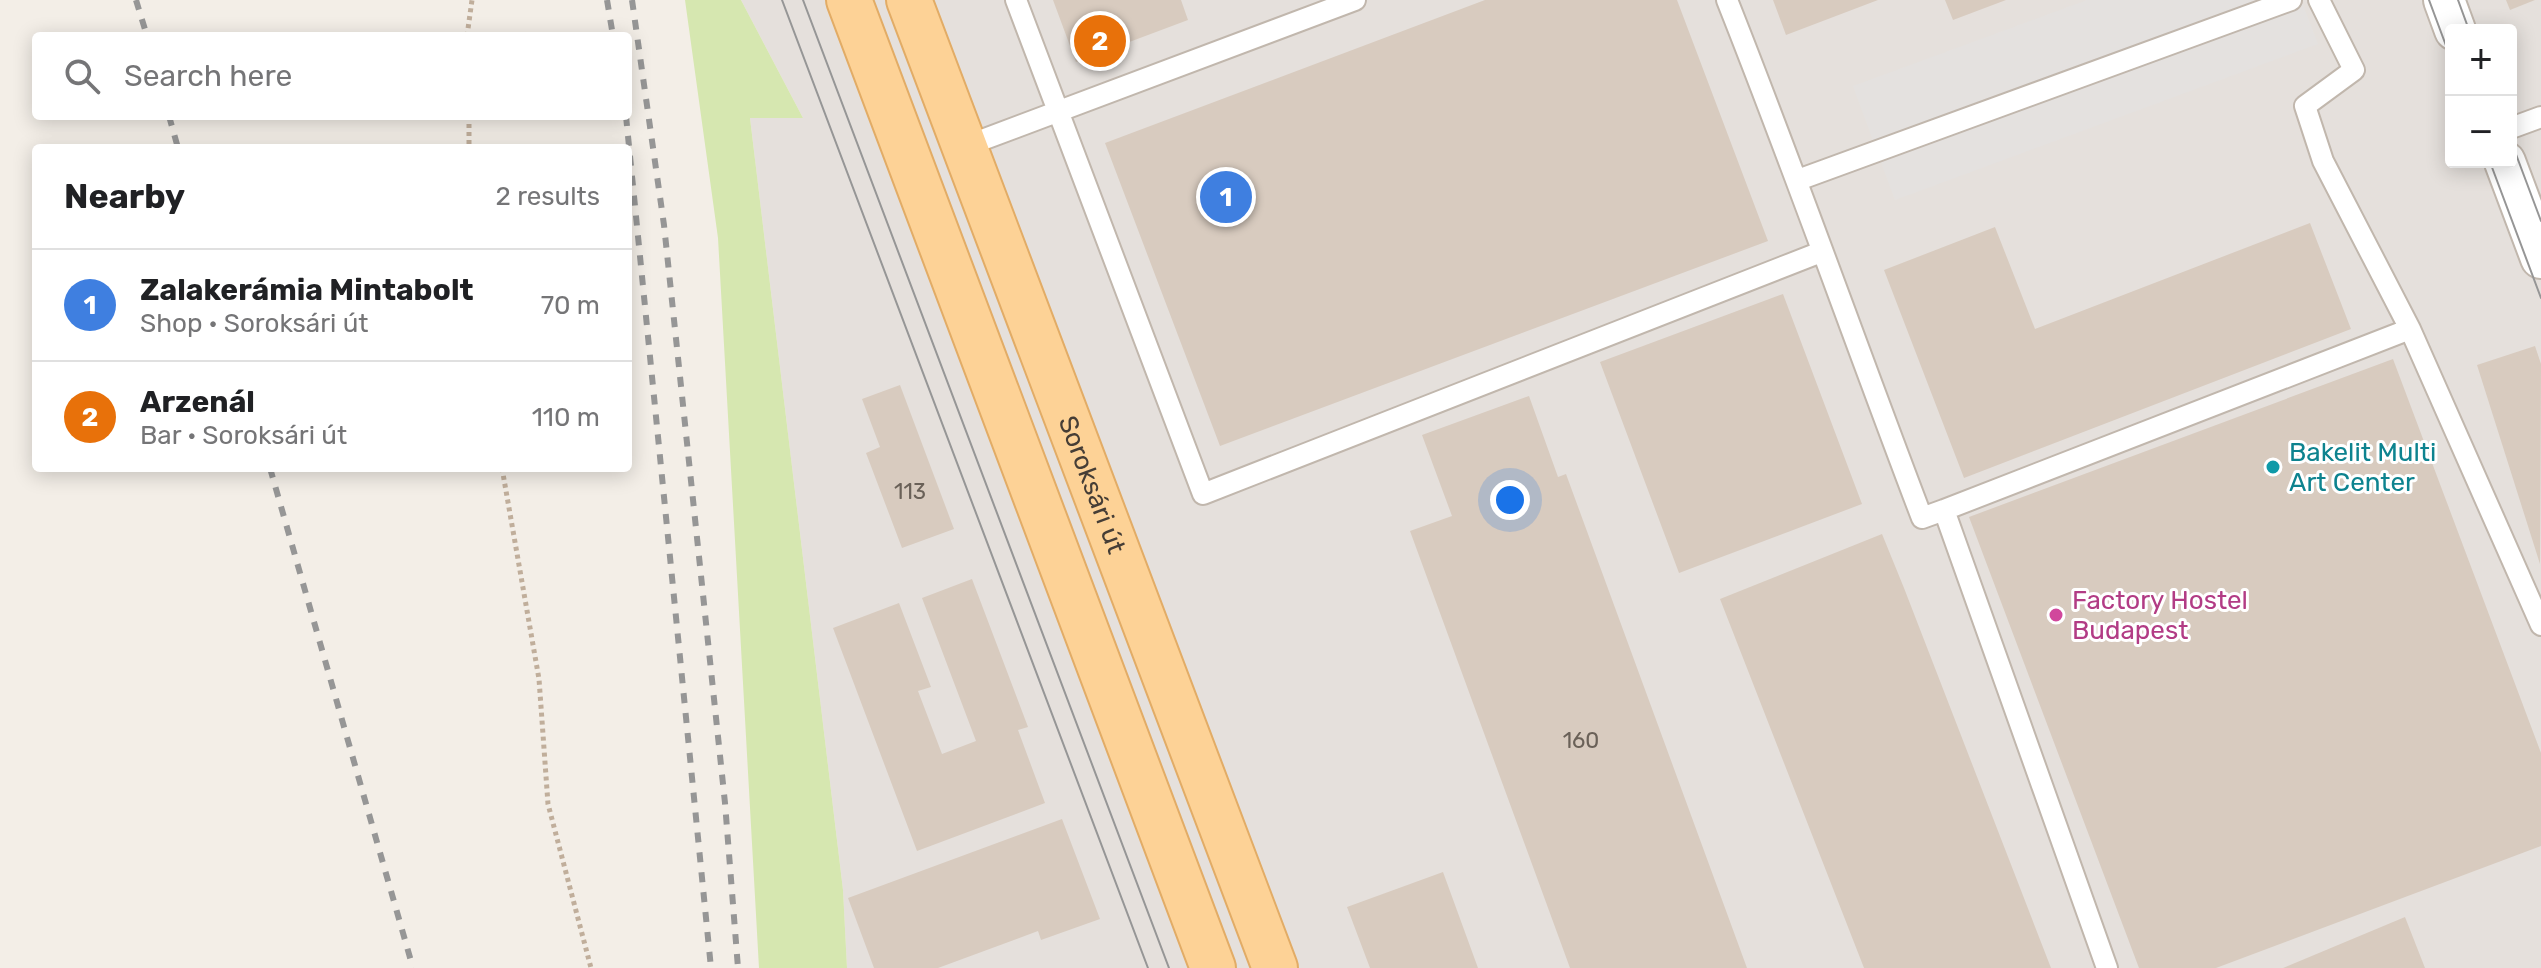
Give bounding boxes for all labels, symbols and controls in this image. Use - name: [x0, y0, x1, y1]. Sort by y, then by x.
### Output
- pin: 2: [1074, 11, 1126, 71]
- map controls: [2445, 24, 2517, 168]
- button: +: [2445, 24, 2517, 96]
- search box: [32, 32, 632, 120]
- icon: search: [60, 54, 104, 98]
- text: Search here: [124, 58, 292, 94]
- button: −: [2445, 96, 2517, 168]
- pin: 1: [1200, 167, 1252, 227]
- text: Nearby: [64, 176, 185, 217]
- text: 2 results: [496, 181, 600, 212]
- text: Zalakerámia Mintabolt: [140, 272, 473, 308]
- text: 1: [84, 290, 96, 321]
- text: 70 m: [541, 290, 600, 321]
- text: Shop · Soroksári út: [140, 308, 369, 339]
- text: Arzenál: [140, 384, 255, 420]
- text: 2: [82, 402, 98, 433]
- text: 110 m: [532, 402, 600, 433]
- street label: Soroksári út: [1052, 411, 1132, 558]
- text: Bar · Soroksári út: [140, 420, 347, 451]
- place label: Bakelit Multi Art Center: [2289, 437, 2436, 498]
- marker: Bakelit Multi Art Center: [2264, 458, 2282, 476]
- house number: 113: [894, 478, 926, 505]
- your location: [1490, 480, 1530, 520]
- place label: Factory Hostel Budapest: [2072, 585, 2248, 646]
- marker: Factory Hostel Budapest: [2047, 606, 2065, 624]
- house number: 160: [1563, 727, 1599, 754]

